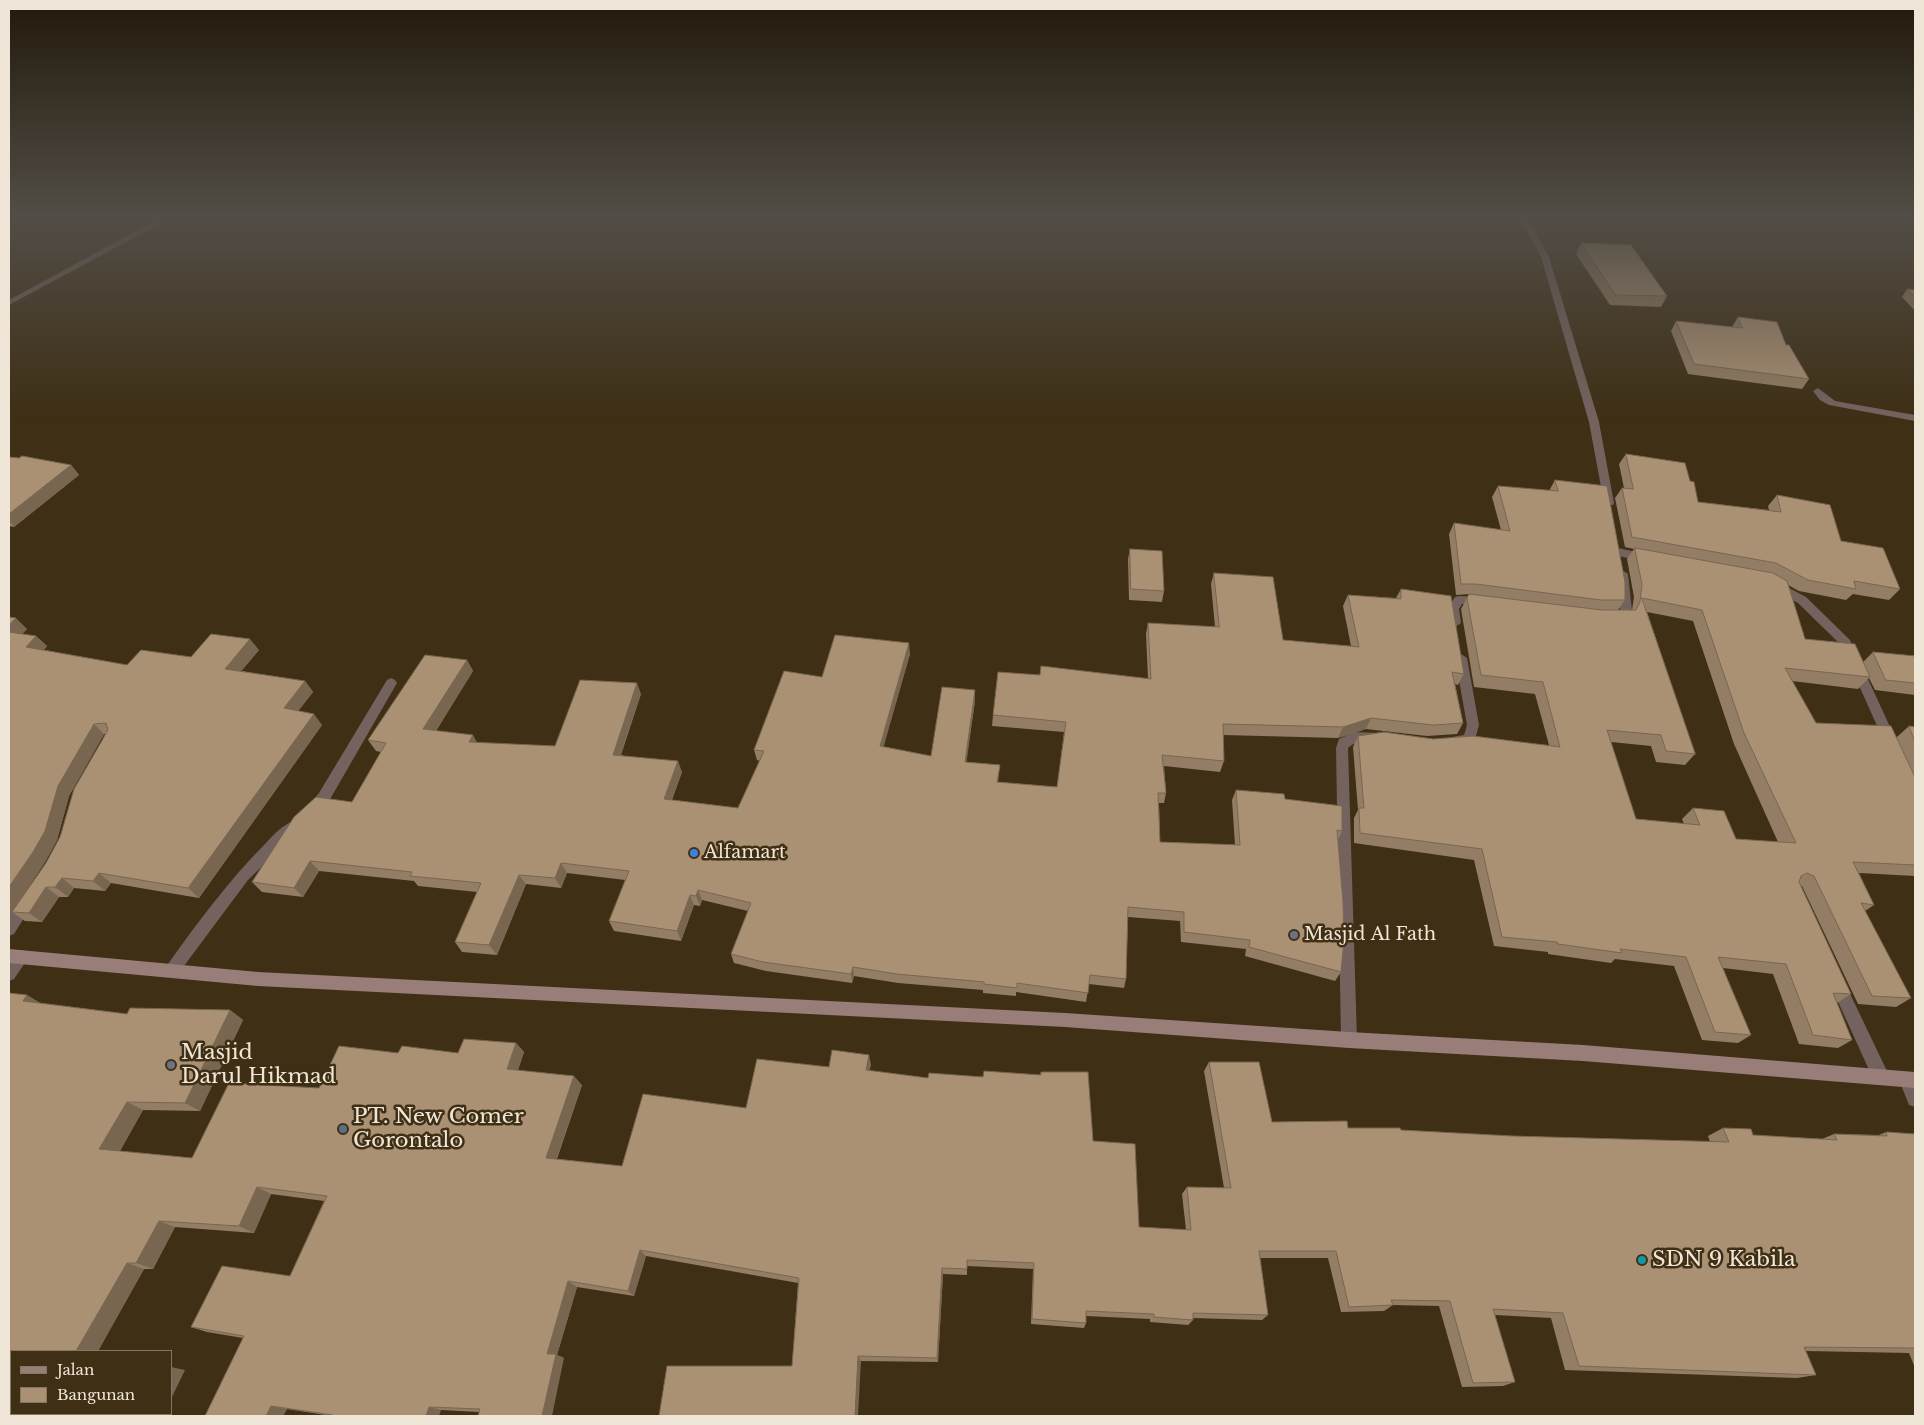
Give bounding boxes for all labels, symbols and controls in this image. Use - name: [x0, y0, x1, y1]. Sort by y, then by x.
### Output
- place label: Alfamart: [704, 842, 786, 864]
- marker: Alfamart: [688, 847, 700, 859]
- place label: Masjid Al Fath: [1304, 924, 1436, 946]
- marker: Masjid Al Fath: [1288, 929, 1300, 941]
- place label: Masjid Darul Hikmad: [181, 1040, 336, 1090]
- marker: Masjid Darul Hikmad: [165, 1059, 177, 1071]
- place label: PT. New Comer Gorontalo: [353, 1104, 524, 1154]
- marker: PT. New Comer Gorontalo: [337, 1123, 349, 1135]
- place label: SDN 9 Kabila: [1652, 1247, 1796, 1273]
- marker: SDN 9 Kabila: [1636, 1254, 1648, 1266]
- legend: [10, 1350, 172, 1415]
- text: Jalan: [57, 1360, 94, 1379]
- text: Bangunan: [57, 1385, 135, 1404]

